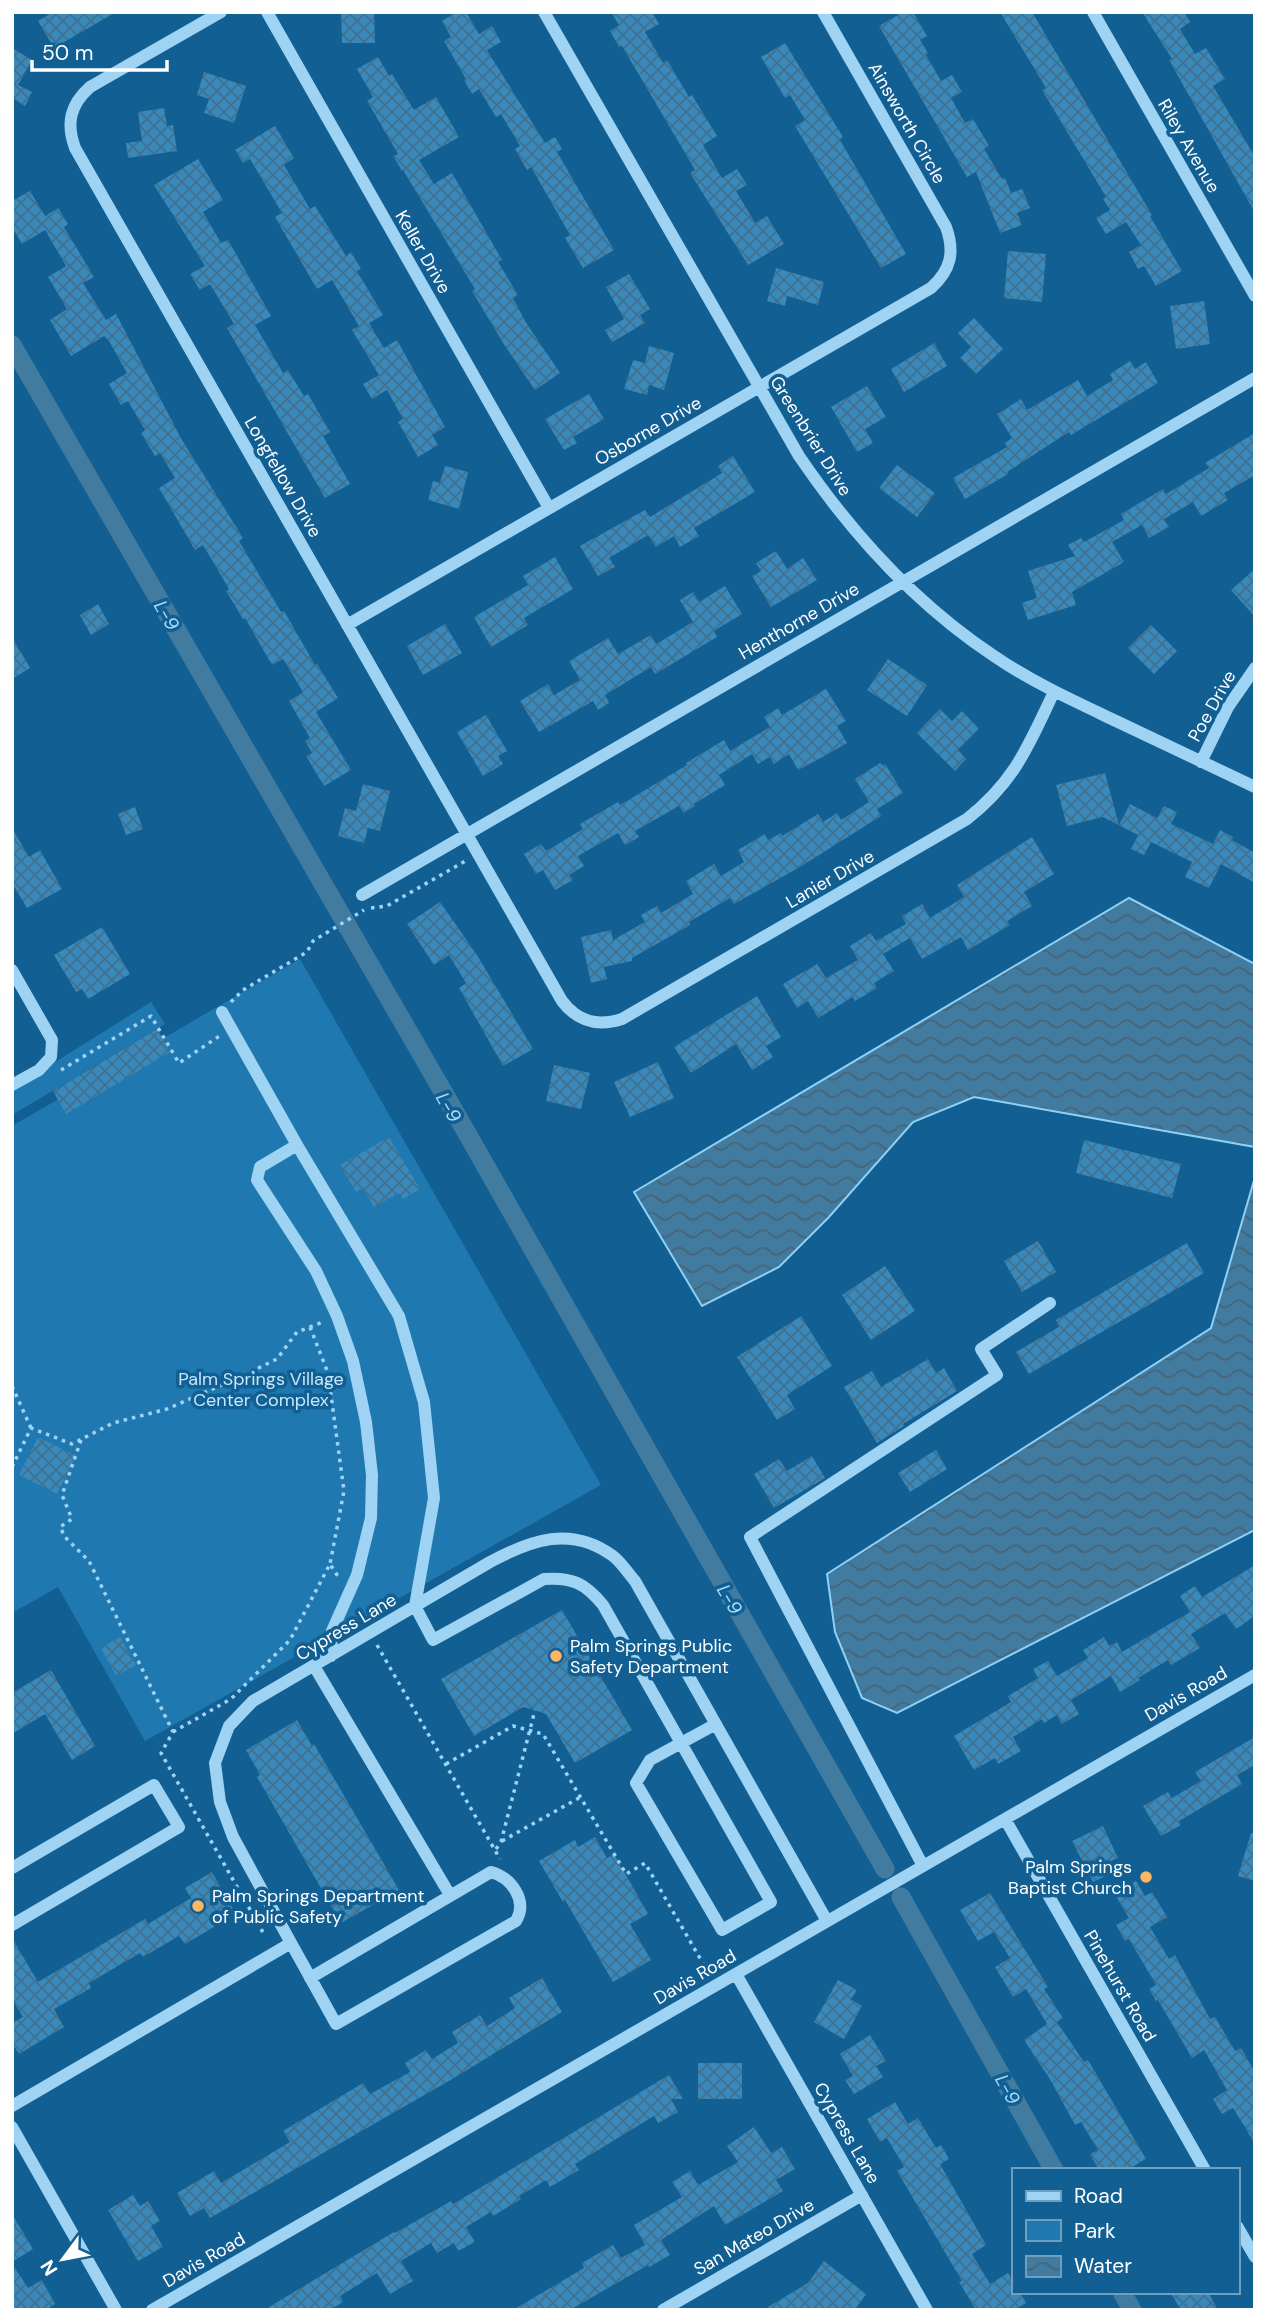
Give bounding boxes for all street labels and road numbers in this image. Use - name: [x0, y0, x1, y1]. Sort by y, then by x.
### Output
- street label: Ainsworth Circle: [863, 58, 951, 188]
- street label: Riley Avenue: [1152, 95, 1226, 197]
- street label: Keller Drive: [389, 206, 457, 298]
- street label: Greenbrier Drive: [764, 371, 858, 501]
- street label: Osborne Drive: [590, 391, 706, 471]
- street label: Longfellow Drive: [239, 412, 327, 542]
- street label: Henthorne Drive: [734, 577, 864, 665]
- street label: Poe Drive: [1183, 666, 1241, 746]
- street label: Lanier Drive: [781, 844, 879, 914]
- street label: Cypress Lane: [291, 1588, 401, 1666]
- street label: Davis Road: [1140, 1661, 1232, 1727]
- street label: Pinehurst Road: [1078, 1926, 1162, 2046]
- street label: Davis Road: [649, 1944, 741, 2010]
- street label: Cypress Lane: [808, 2078, 886, 2188]
- street label: San Mateo Drive: [689, 2193, 819, 2281]
- street label: Davis Road: [158, 2227, 250, 2293]

